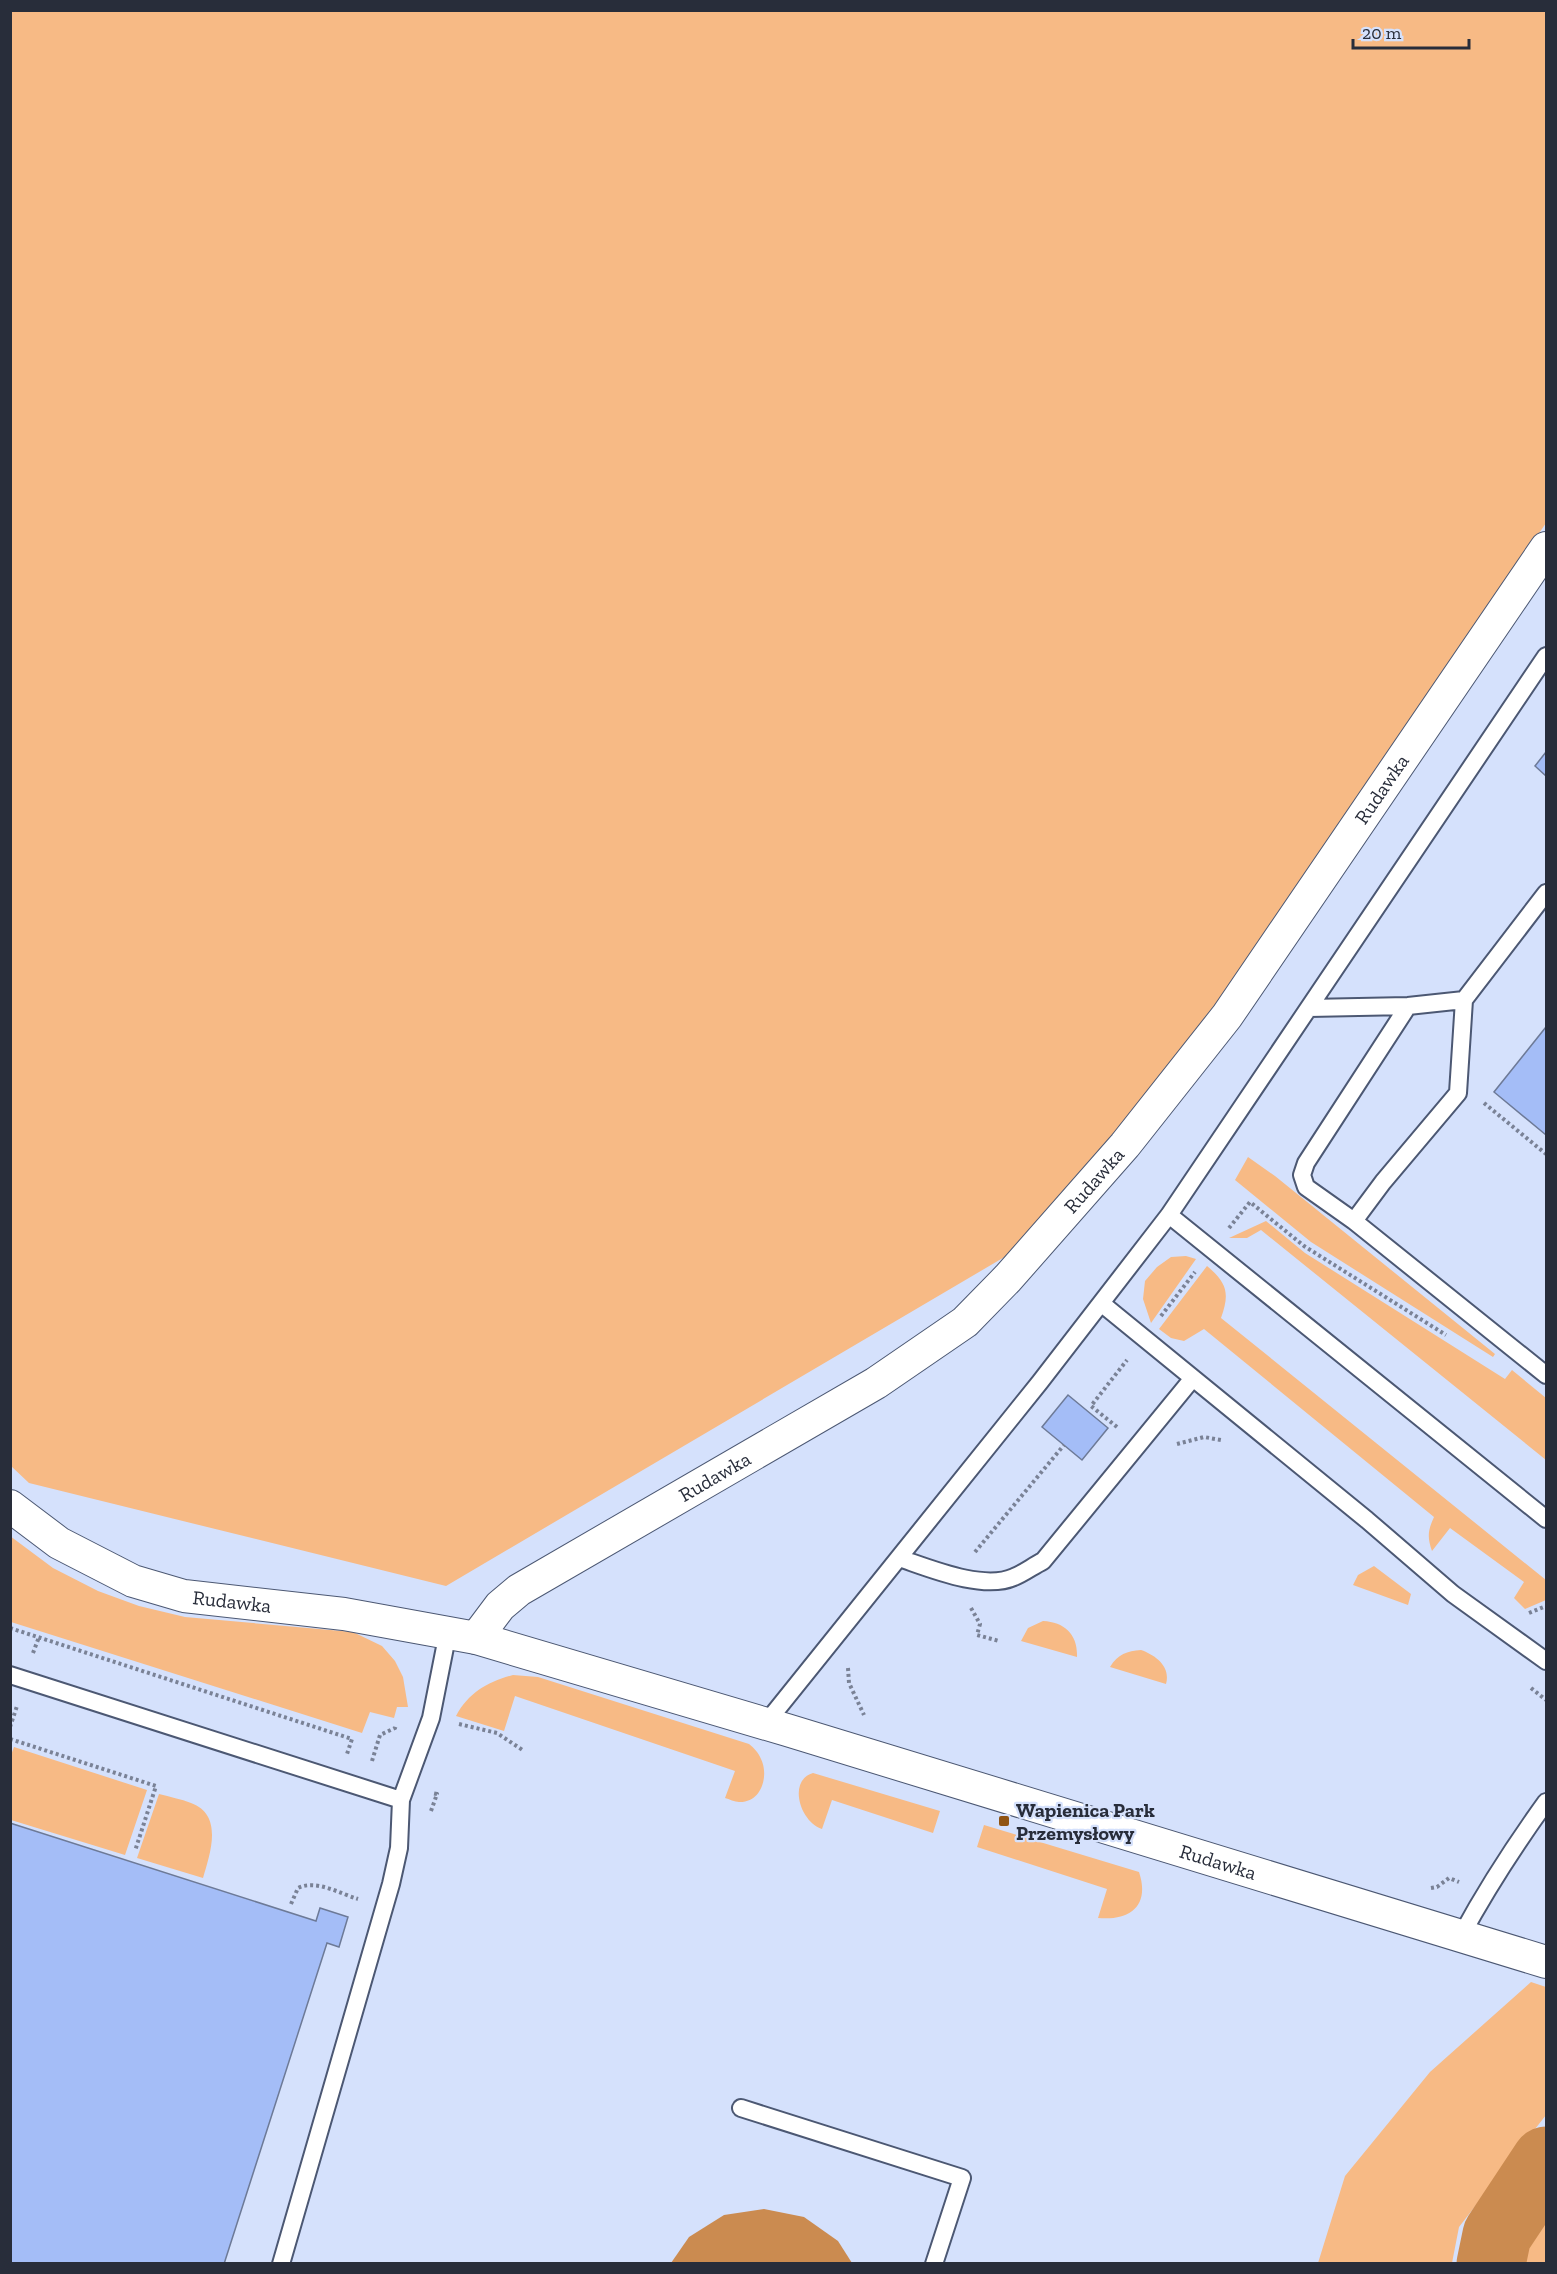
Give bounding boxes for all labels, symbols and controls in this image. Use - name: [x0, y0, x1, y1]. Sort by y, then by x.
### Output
- scale bar: [1353, 12, 1468, 50]
- text: 20 m: [1362, 22, 1402, 44]
- street label: Rudawka: [1349, 750, 1414, 829]
- street label: Rudawka: [1059, 1142, 1129, 1218]
- street label: Rudawka: [674, 1446, 755, 1507]
- street label: Rudawka: [191, 1585, 273, 1618]
- place label: Wapienica Park Przemysłowy: [1016, 1798, 1155, 1845]
- marker: Wapienica Park Przemysłowy: [997, 1814, 1011, 1828]
- street label: Rudawka: [1177, 1839, 1260, 1885]

